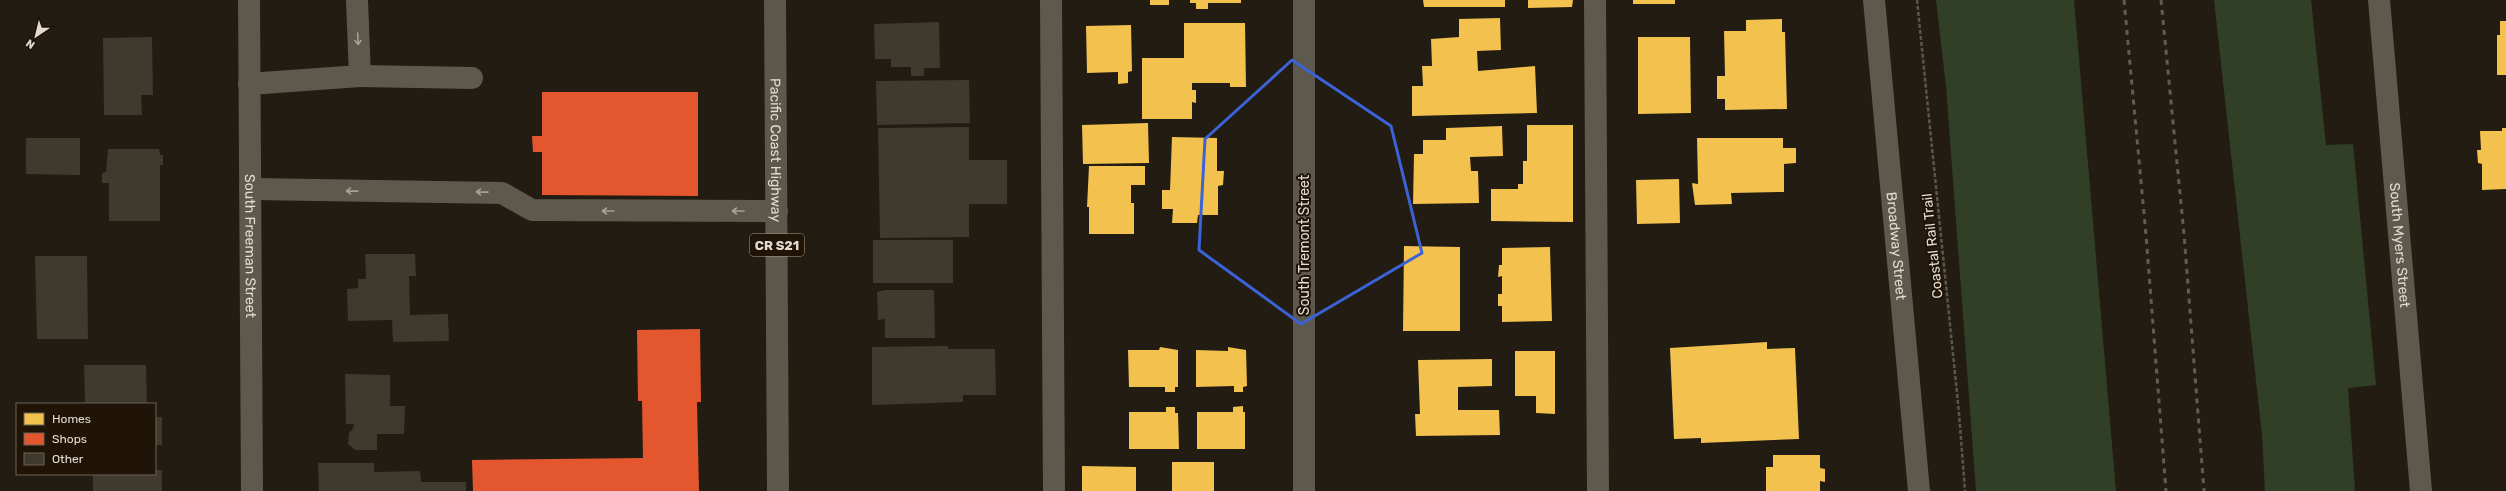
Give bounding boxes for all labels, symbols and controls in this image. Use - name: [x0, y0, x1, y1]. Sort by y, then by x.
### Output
- north arrow: [16, 16, 56, 56]
- one-way arrow: [355, 32, 362, 45]
- text: N: [24, 36, 38, 51]
- street label: Pacific Coast Highway: [766, 78, 784, 222]
- street label: South Freeman Street: [241, 174, 259, 319]
- street label: South Tremont Street: [1296, 174, 1313, 315]
- street label: South Myers Street: [2386, 182, 2413, 309]
- one-way arrow: [346, 187, 359, 194]
- one-way arrow: [476, 189, 489, 196]
- street label: Broadway Street: [1883, 191, 1910, 301]
- street label: Coastal Rail Trail: [1919, 192, 1946, 299]
- one-way arrow: [602, 207, 615, 215]
- one-way arrow: [732, 207, 745, 215]
- road number: CR S21: [750, 234, 804, 256]
- legend: [16, 403, 156, 475]
- text: Homes: [52, 412, 91, 426]
- text: Shops: [52, 432, 87, 446]
- text: Other: [52, 452, 84, 466]

